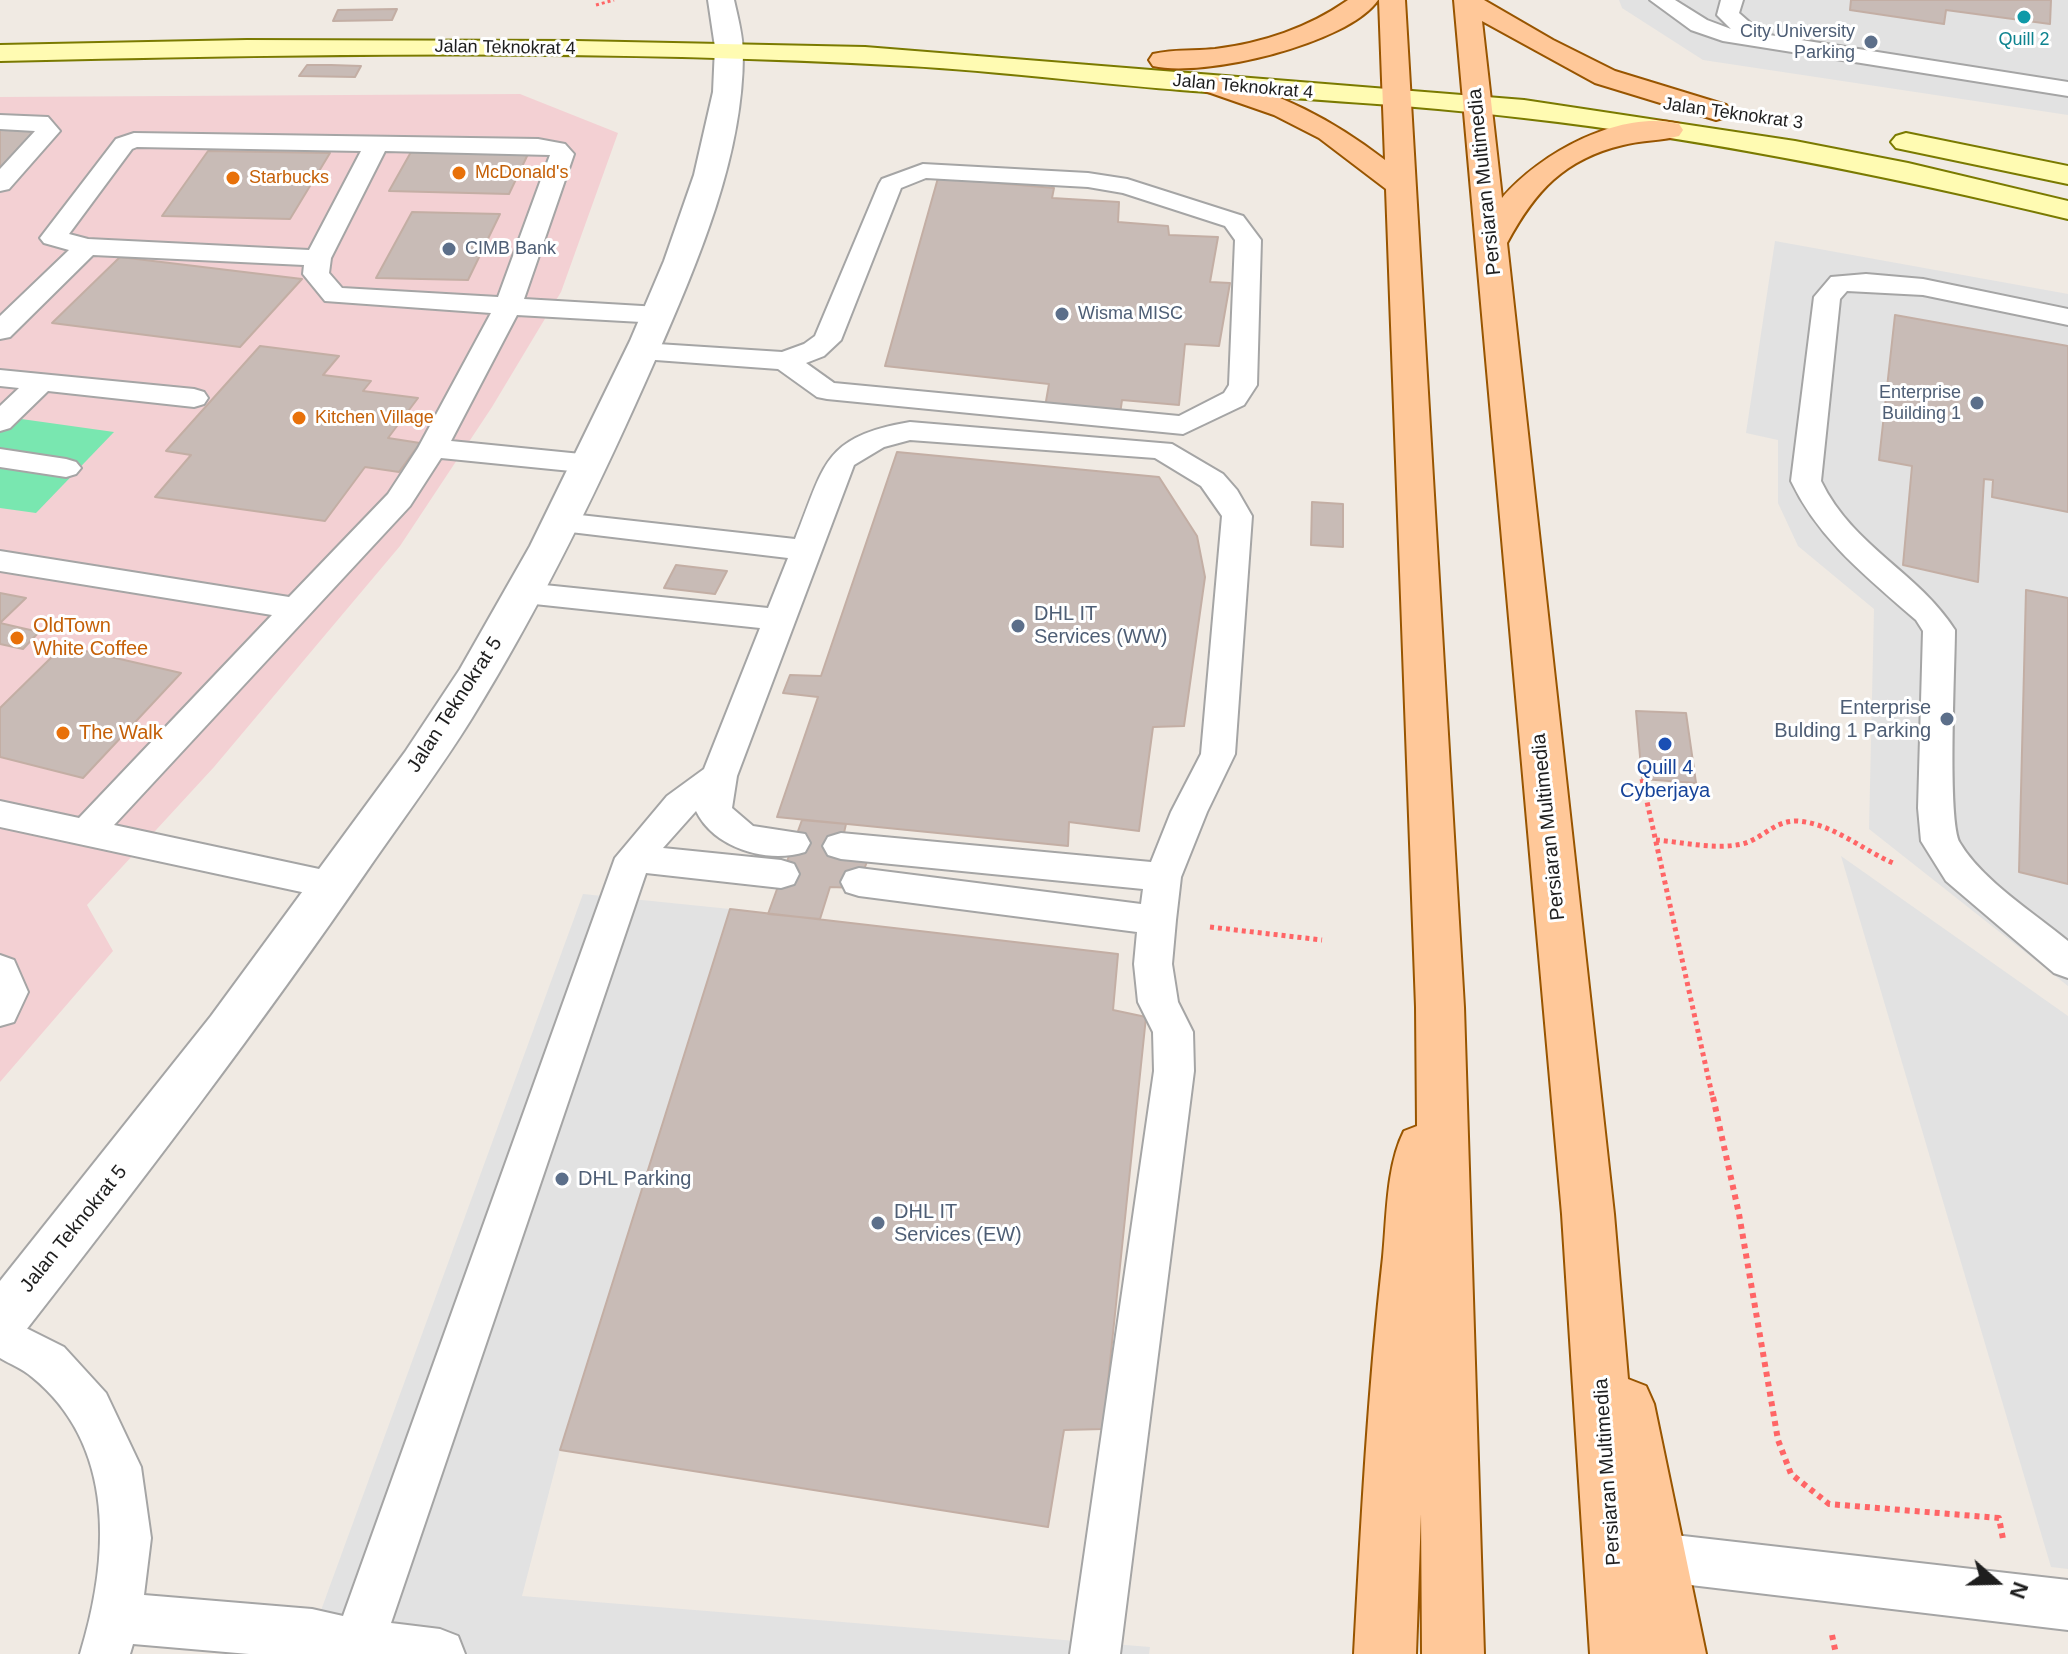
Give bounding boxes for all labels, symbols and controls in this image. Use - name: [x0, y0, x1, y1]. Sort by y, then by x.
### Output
- marker: Quill 2: [2015, 8, 2033, 26]
- place label: City University Parking: [1740, 21, 1855, 64]
- place label: Quill 2: [1998, 29, 2050, 51]
- marker: City University Parking: [1862, 33, 1880, 51]
- street label: Jalan Teknokrat 4: [434, 36, 576, 60]
- street label: Jalan Teknokrat 4: [1172, 70, 1314, 104]
- street label: Persiaran Multimedia: [1463, 87, 1507, 277]
- street label: Jalan Teknokrat 3: [1662, 93, 1804, 135]
- place label: McDonald's: [475, 162, 568, 184]
- marker: McDonald's: [450, 164, 468, 182]
- place label: Starbucks: [249, 167, 329, 189]
- marker: Starbucks: [224, 169, 242, 187]
- place label: CIMB Bank: [465, 238, 556, 260]
- marker: CIMB Bank: [440, 240, 458, 258]
- place label: Wisma MISC: [1078, 303, 1183, 325]
- marker: Wisma MISC: [1053, 305, 1071, 323]
- place label: Enterprise Building 1: [1879, 382, 1961, 424]
- marker: Enterprise Building 1: [1968, 394, 1986, 412]
- place label: Kitchen Village: [315, 407, 434, 429]
- marker: Kitchen Village: [290, 409, 308, 427]
- place label: DHL IT Services (WW): [1034, 602, 1167, 649]
- place label: OldTown White Coffee: [33, 614, 148, 661]
- marker: DHL IT Services (WW): [1009, 617, 1027, 635]
- marker: OldTown White Coffee: [8, 629, 26, 647]
- street label: Jalan Teknokrat 5: [402, 633, 508, 777]
- place label: Enterprise Bulding 1 Parking: [1774, 696, 1931, 743]
- marker: Enterprise Bulding 1 Parking: [1938, 710, 1956, 728]
- place label: The Walk: [79, 721, 163, 745]
- marker: The Walk: [54, 724, 72, 742]
- street label: Persiaran Multimedia: [1527, 732, 1571, 922]
- marker: Quill 4 Cyberjaya: [1656, 735, 1674, 753]
- place label: Quill 4 Cyberjaya: [1620, 756, 1710, 803]
- street label: Jalan Teknokrat 5: [15, 1161, 133, 1297]
- place label: DHL Parking: [578, 1167, 691, 1191]
- marker: DHL Parking: [553, 1170, 571, 1188]
- place label: DHL IT Services (EW): [894, 1200, 1022, 1247]
- marker: DHL IT Services (EW): [869, 1214, 887, 1232]
- street label: Persiaran Multimedia: [1589, 1377, 1627, 1567]
- north arrow: [1956, 1542, 2036, 1622]
- text: N: [2005, 1579, 2033, 1602]

